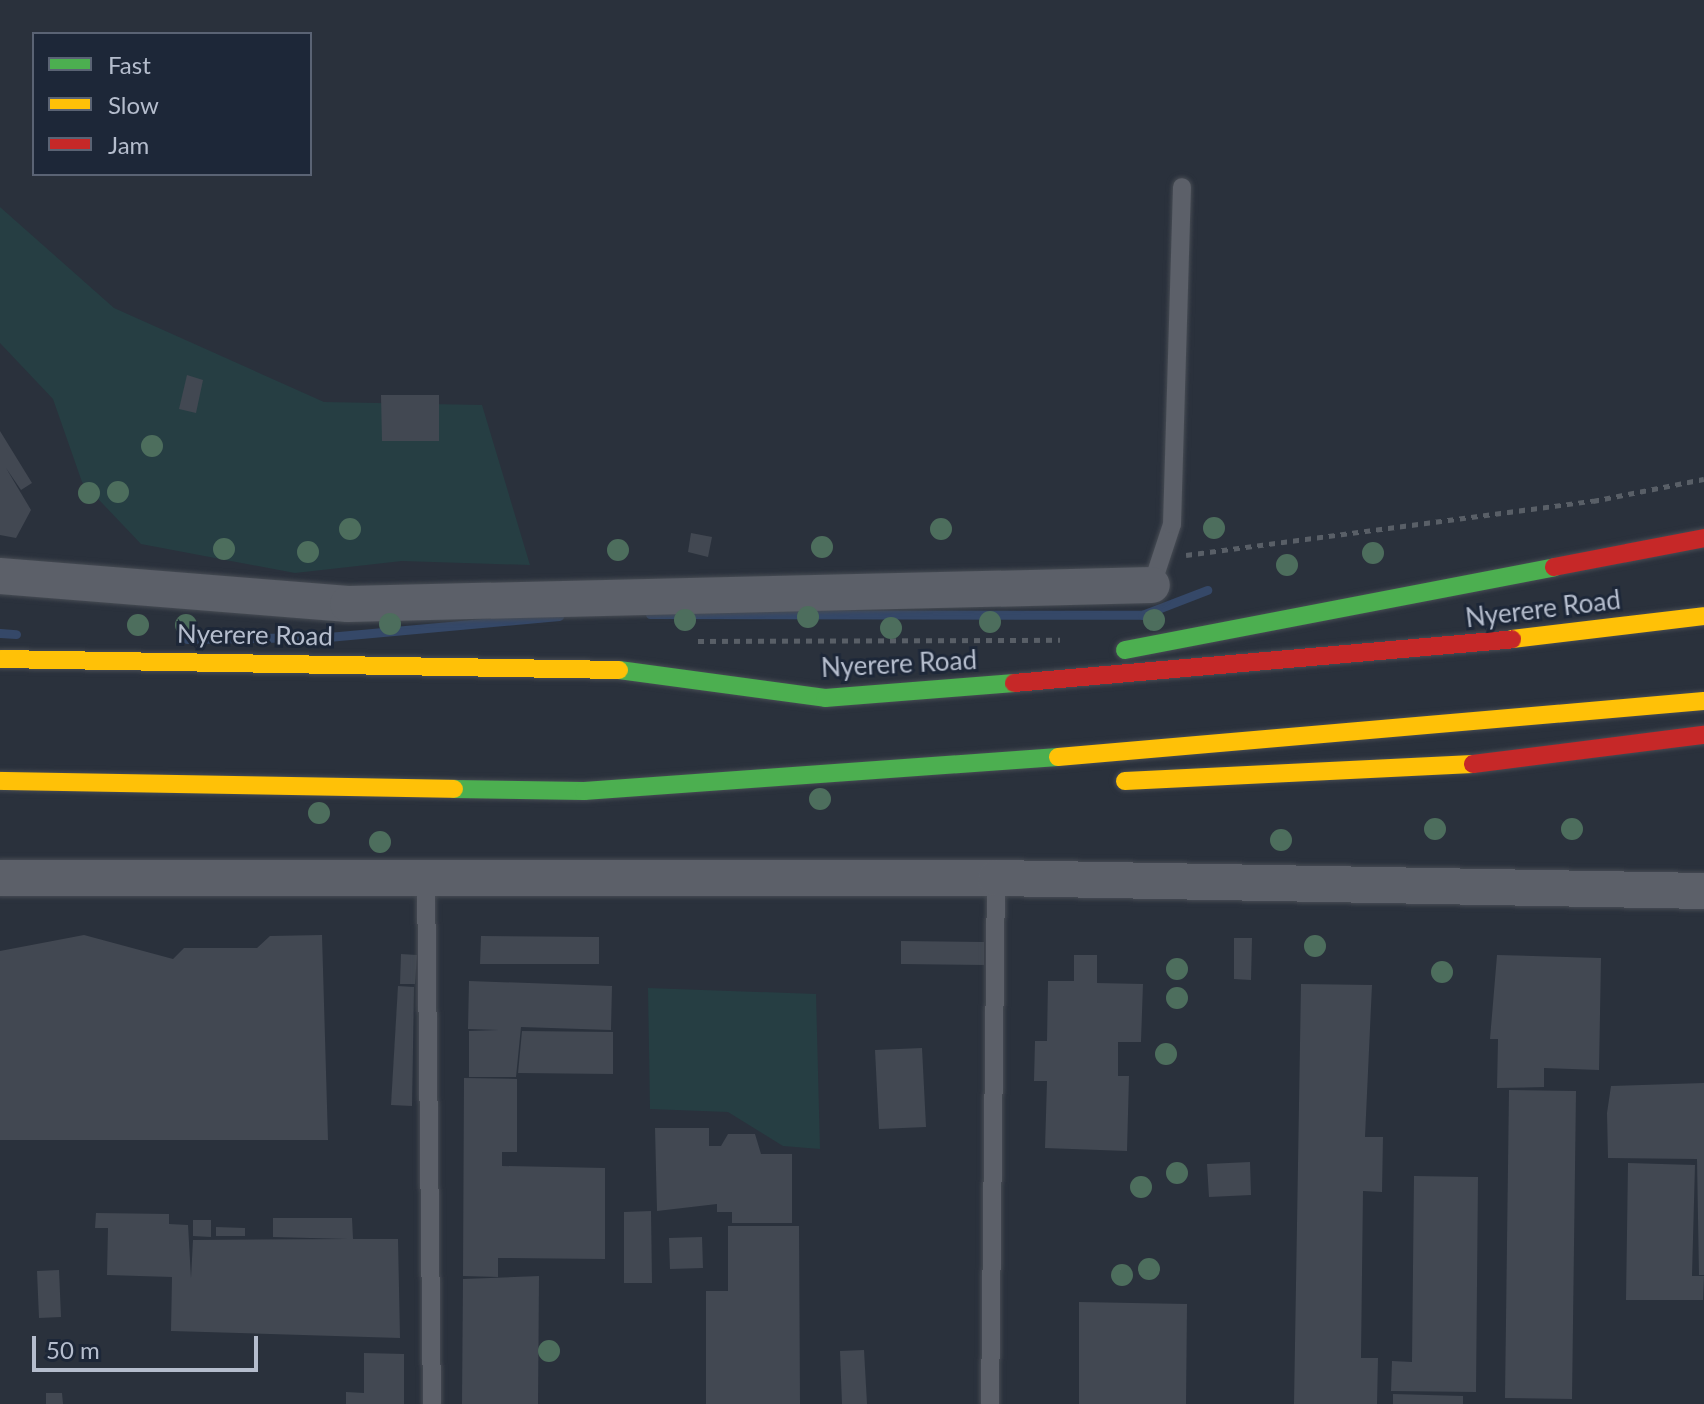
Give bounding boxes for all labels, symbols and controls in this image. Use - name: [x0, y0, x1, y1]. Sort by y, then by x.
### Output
- legend: [32, 32, 312, 176]
- text: Fast: [108, 50, 151, 79]
- text: Slow: [108, 90, 159, 119]
- text: Jam: [108, 130, 149, 159]
- street label: Nyerere Road: [1464, 584, 1622, 634]
- street label: Nyerere Road: [177, 618, 333, 652]
- street label: Nyerere Road: [820, 644, 978, 684]
- scale bar: [36, 1320, 262, 1370]
- text: 50 m: [46, 1335, 100, 1364]

